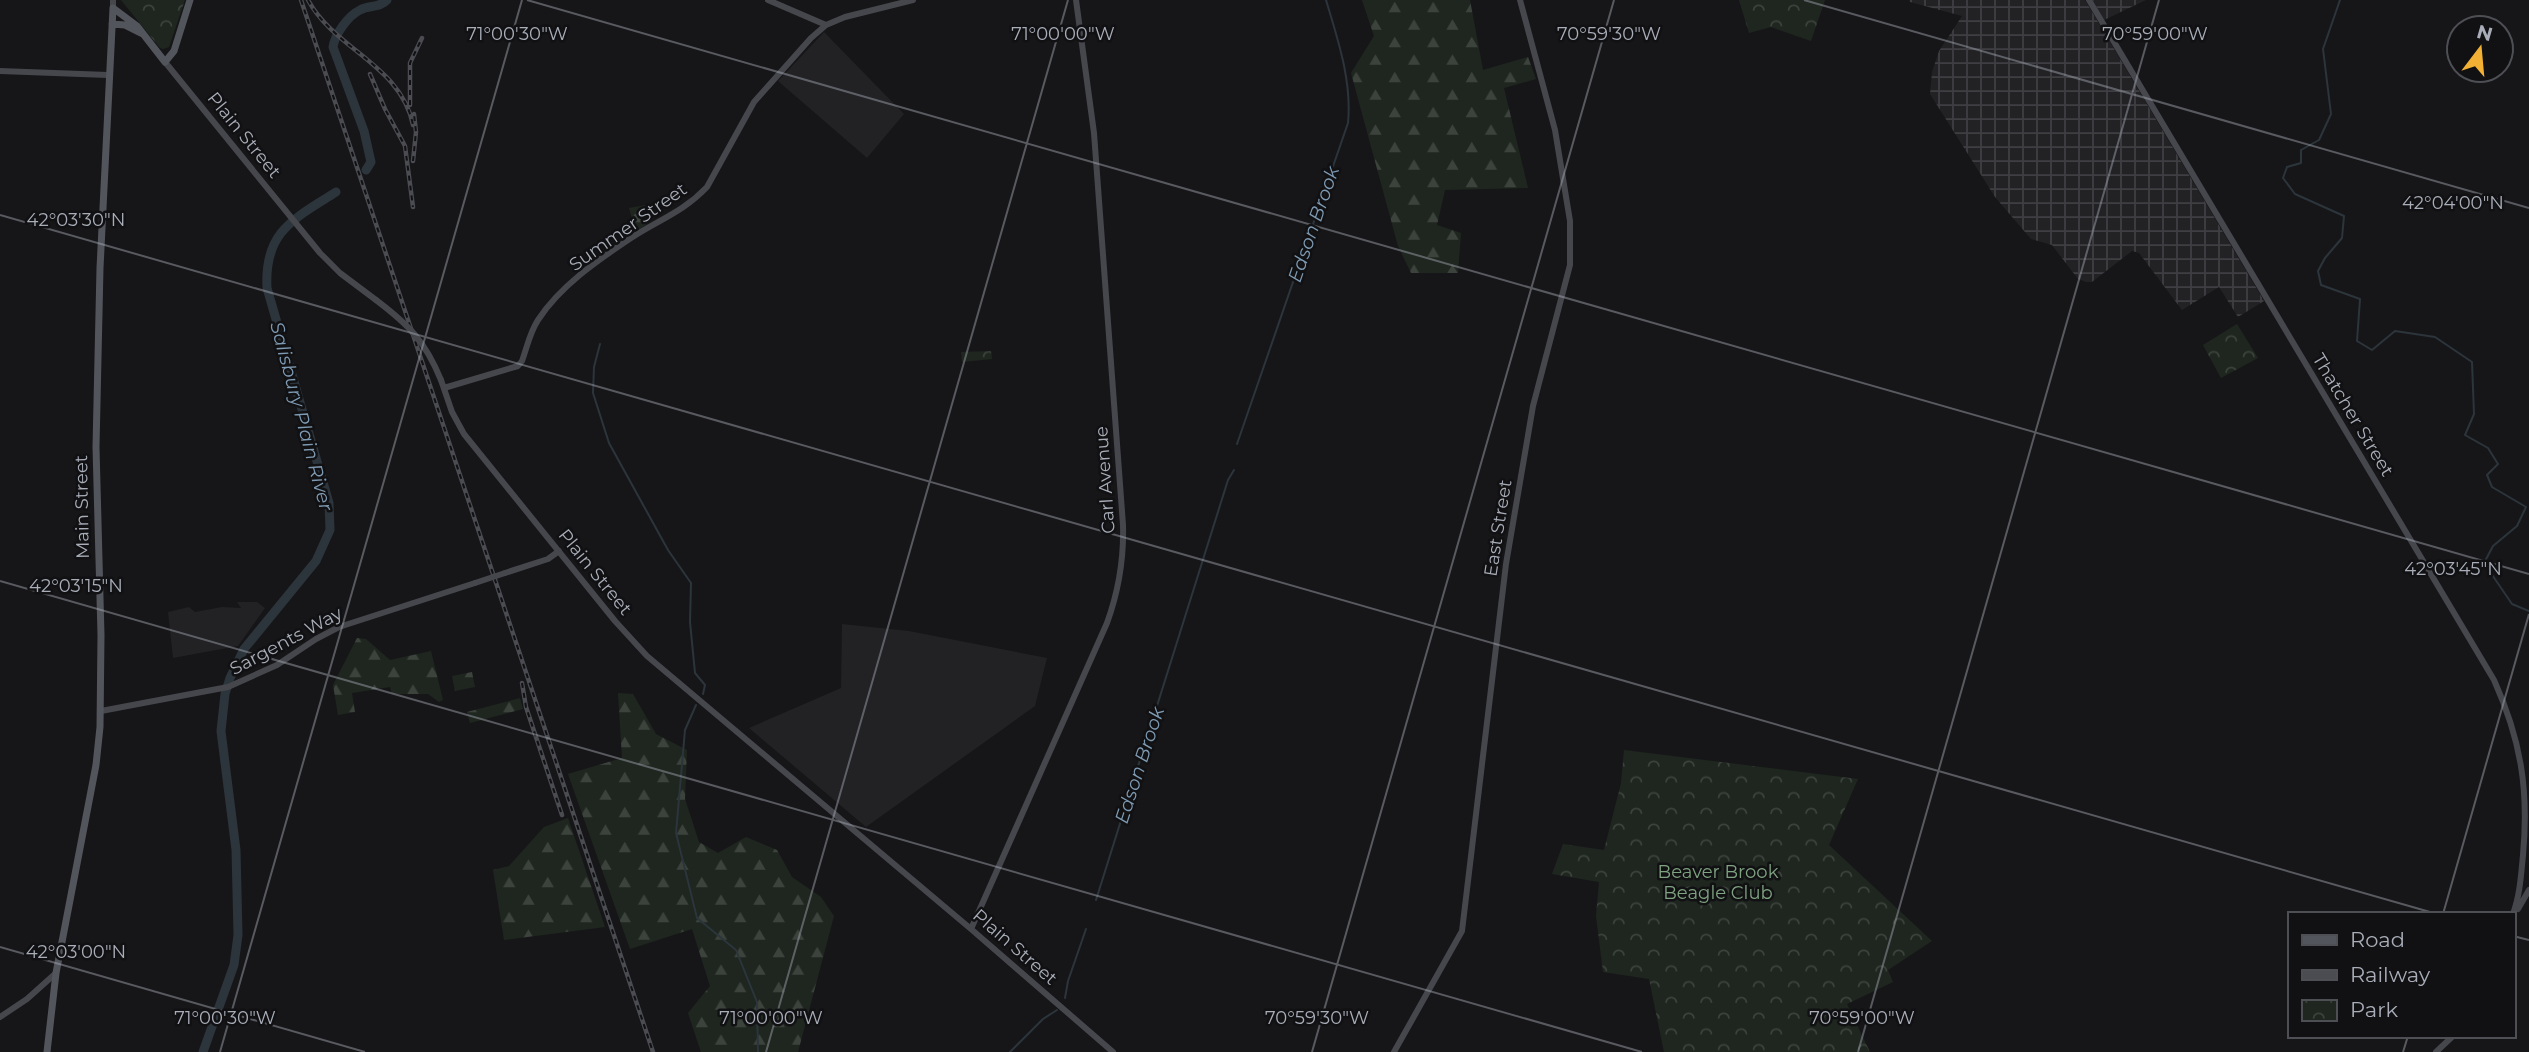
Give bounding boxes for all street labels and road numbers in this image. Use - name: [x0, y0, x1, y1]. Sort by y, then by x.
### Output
- street label: Plain Street: [203, 87, 285, 183]
- street label: Summer Street: [565, 178, 691, 276]
- street label: Thatcher Street: [2308, 350, 2398, 480]
- street label: Carl Avenue: [1090, 425, 1120, 535]
- street label: Main Street: [70, 455, 94, 559]
- street label: East Street: [1479, 478, 1517, 578]
- street label: Plain Street: [554, 524, 636, 620]
- street label: Sargents Way: [226, 602, 346, 680]
- street label: Plain Street: [968, 904, 1062, 990]

